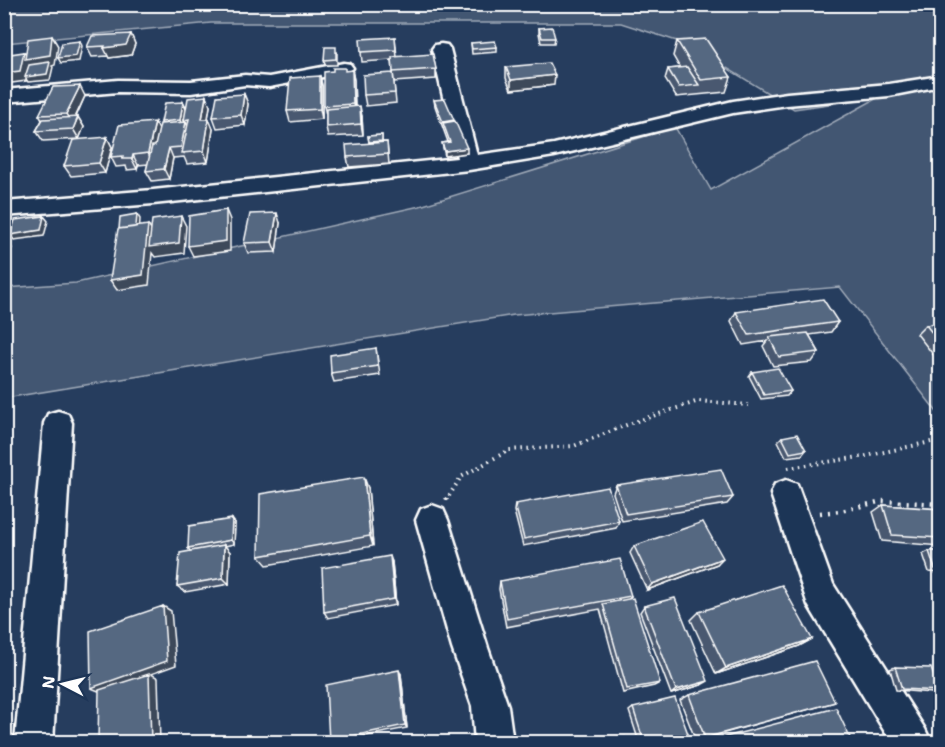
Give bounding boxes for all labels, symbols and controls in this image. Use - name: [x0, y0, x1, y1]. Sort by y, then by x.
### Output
- north arrow: [33, 654, 93, 714]
- text: N: [37, 675, 60, 690]

